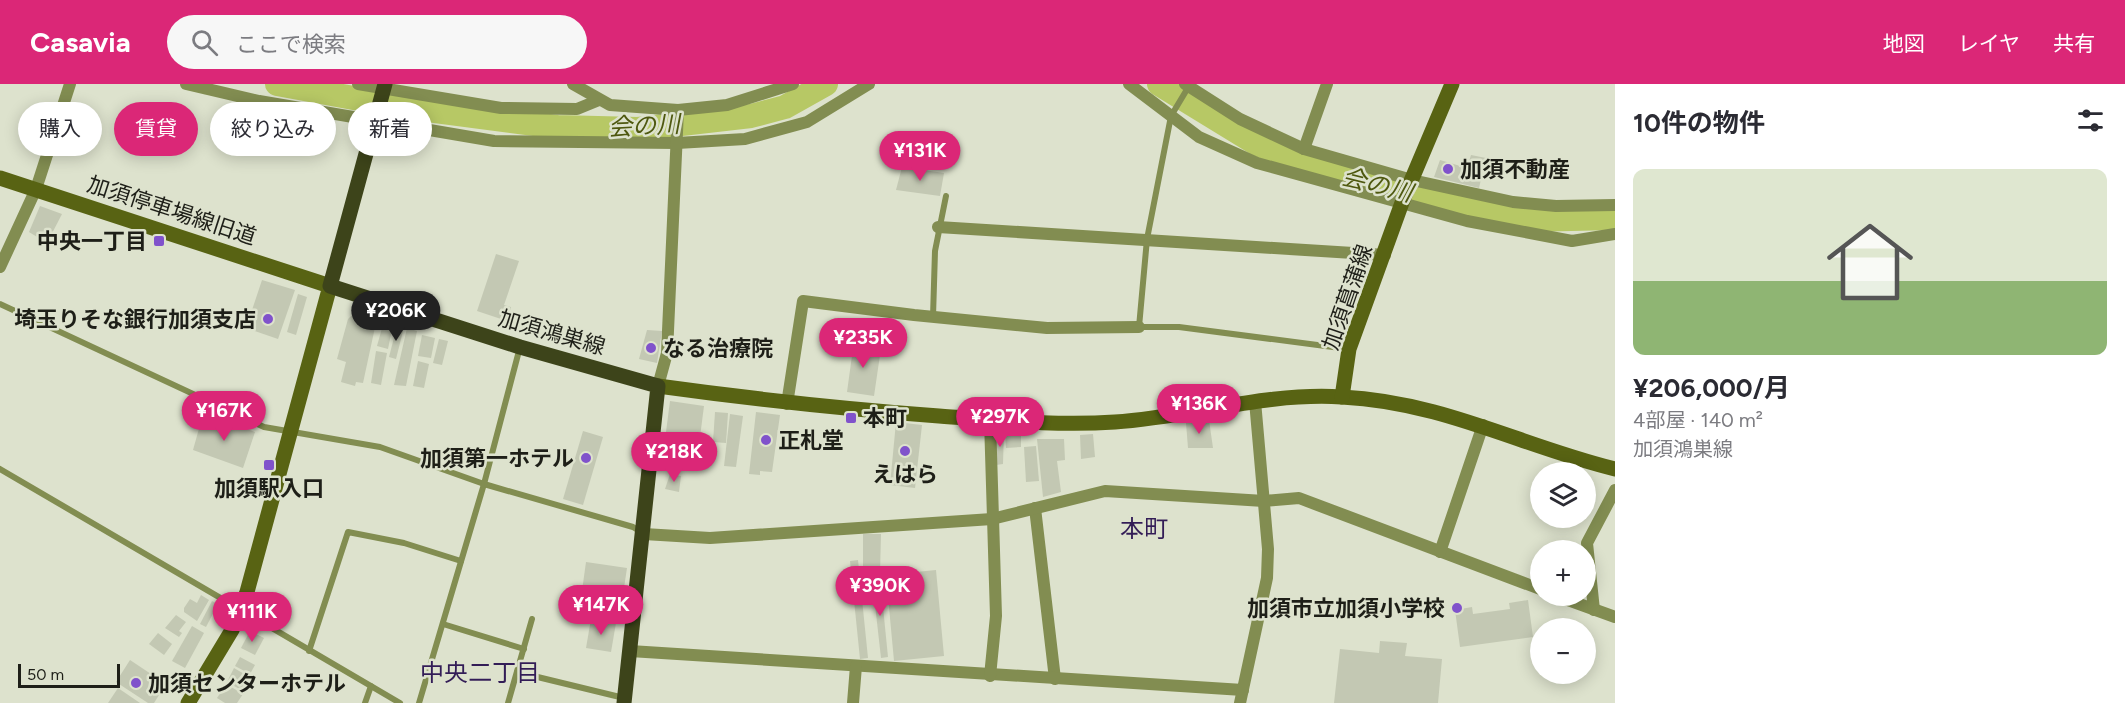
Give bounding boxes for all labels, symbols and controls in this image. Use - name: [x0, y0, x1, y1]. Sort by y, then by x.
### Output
- search box: [167, 15, 587, 69]
- text: Casavia: [30, 25, 131, 59]
- icon: search: [188, 26, 221, 59]
- text: ここで検索: [236, 31, 346, 58]
- text: 地図: [1883, 31, 1925, 56]
- text: レイヤ: [1958, 31, 2020, 56]
- text: 共有: [2053, 31, 2095, 56]
- chip: 購入: [18, 102, 102, 156]
- chip: 賃貸: [114, 102, 198, 156]
- chip: 絞り込み: [210, 102, 336, 156]
- chip: 新着: [348, 102, 432, 156]
- icon: filters: [2074, 104, 2107, 137]
- text: 10件の物件: [1633, 107, 1765, 139]
- water label: 会の川: [607, 109, 684, 142]
- pin: ¥131K: [878, 131, 962, 182]
- text: ¥131K: [893, 138, 947, 162]
- place label: 加須不動産: [1460, 156, 1570, 183]
- water label: 会の川: [1339, 162, 1418, 208]
- marker: 加須不動産: [1441, 162, 1455, 176]
- street label: 加須停車場線旧道: [84, 170, 260, 251]
- icon: home: [1816, 208, 1924, 316]
- place label: 中央一丁目: [37, 228, 147, 255]
- marker: 中央一丁目: [152, 234, 166, 248]
- street label: 加須菖蒲線: [1317, 241, 1378, 354]
- pin: ¥206K: [354, 291, 438, 342]
- text: ¥206K: [365, 298, 427, 322]
- street label: 加須鴻巣線: [495, 304, 608, 361]
- place label: 埼玉りそな銀行加須支店: [14, 306, 256, 333]
- marker: 埼玉りそな銀行加須支店: [261, 312, 275, 326]
- pin: ¥235K: [821, 318, 905, 369]
- text: ¥235K: [833, 325, 893, 349]
- place label: なる治療院: [663, 335, 773, 362]
- marker: なる治療院: [644, 341, 658, 355]
- text: ¥206,000/月: [1633, 372, 1790, 404]
- pin: ¥136K: [1157, 384, 1241, 435]
- pin: ¥167K: [182, 391, 266, 442]
- text: ¥136K: [1171, 391, 1227, 415]
- pin: ¥297K: [958, 397, 1042, 448]
- text: ¥167K: [196, 398, 252, 422]
- text: ¥297K: [970, 404, 1030, 428]
- place label: 本町: [863, 405, 907, 432]
- text: 4部屋 · 140 m²: [1633, 408, 1763, 432]
- marker: 本町: [844, 411, 858, 425]
- place label: 正札堂: [778, 427, 844, 454]
- pin: ¥218K: [632, 432, 716, 483]
- marker: 正札堂: [759, 433, 773, 447]
- text: 加須鴻巣線: [1633, 437, 1733, 461]
- text: ¥218K: [645, 439, 703, 463]
- marker: えはら: [898, 444, 912, 458]
- place label: 加須第一ホテル: [420, 445, 574, 472]
- marker: 加須第一ホテル: [579, 451, 593, 465]
- marker: 加須駅入口: [262, 458, 276, 472]
- place label: えはら: [872, 461, 938, 488]
- map controls: [1530, 462, 1596, 684]
- button: layers: [1530, 462, 1596, 528]
- place label: 加須駅入口: [214, 475, 324, 502]
- district label: 本町: [1120, 514, 1168, 543]
- button: +: [1530, 540, 1596, 606]
- pin: ¥390K: [838, 566, 922, 617]
- text: ¥390K: [850, 573, 910, 597]
- pin: ¥147K: [559, 585, 643, 636]
- pin: ¥111K: [210, 592, 294, 643]
- text: ¥147K: [572, 592, 630, 616]
- place label: 加須市立加須小学校: [1247, 595, 1445, 622]
- text: ¥111K: [227, 599, 277, 623]
- marker: 加須市立加須小学校: [1450, 601, 1464, 615]
- button: −: [1530, 618, 1596, 684]
- district label: 中央二丁目: [420, 658, 540, 687]
- scale bar: [18, 661, 120, 688]
- text: 50 m: [27, 665, 64, 684]
- place label: 加須センターホテル: [148, 670, 346, 697]
- marker: 加須センターホテル: [129, 676, 143, 690]

